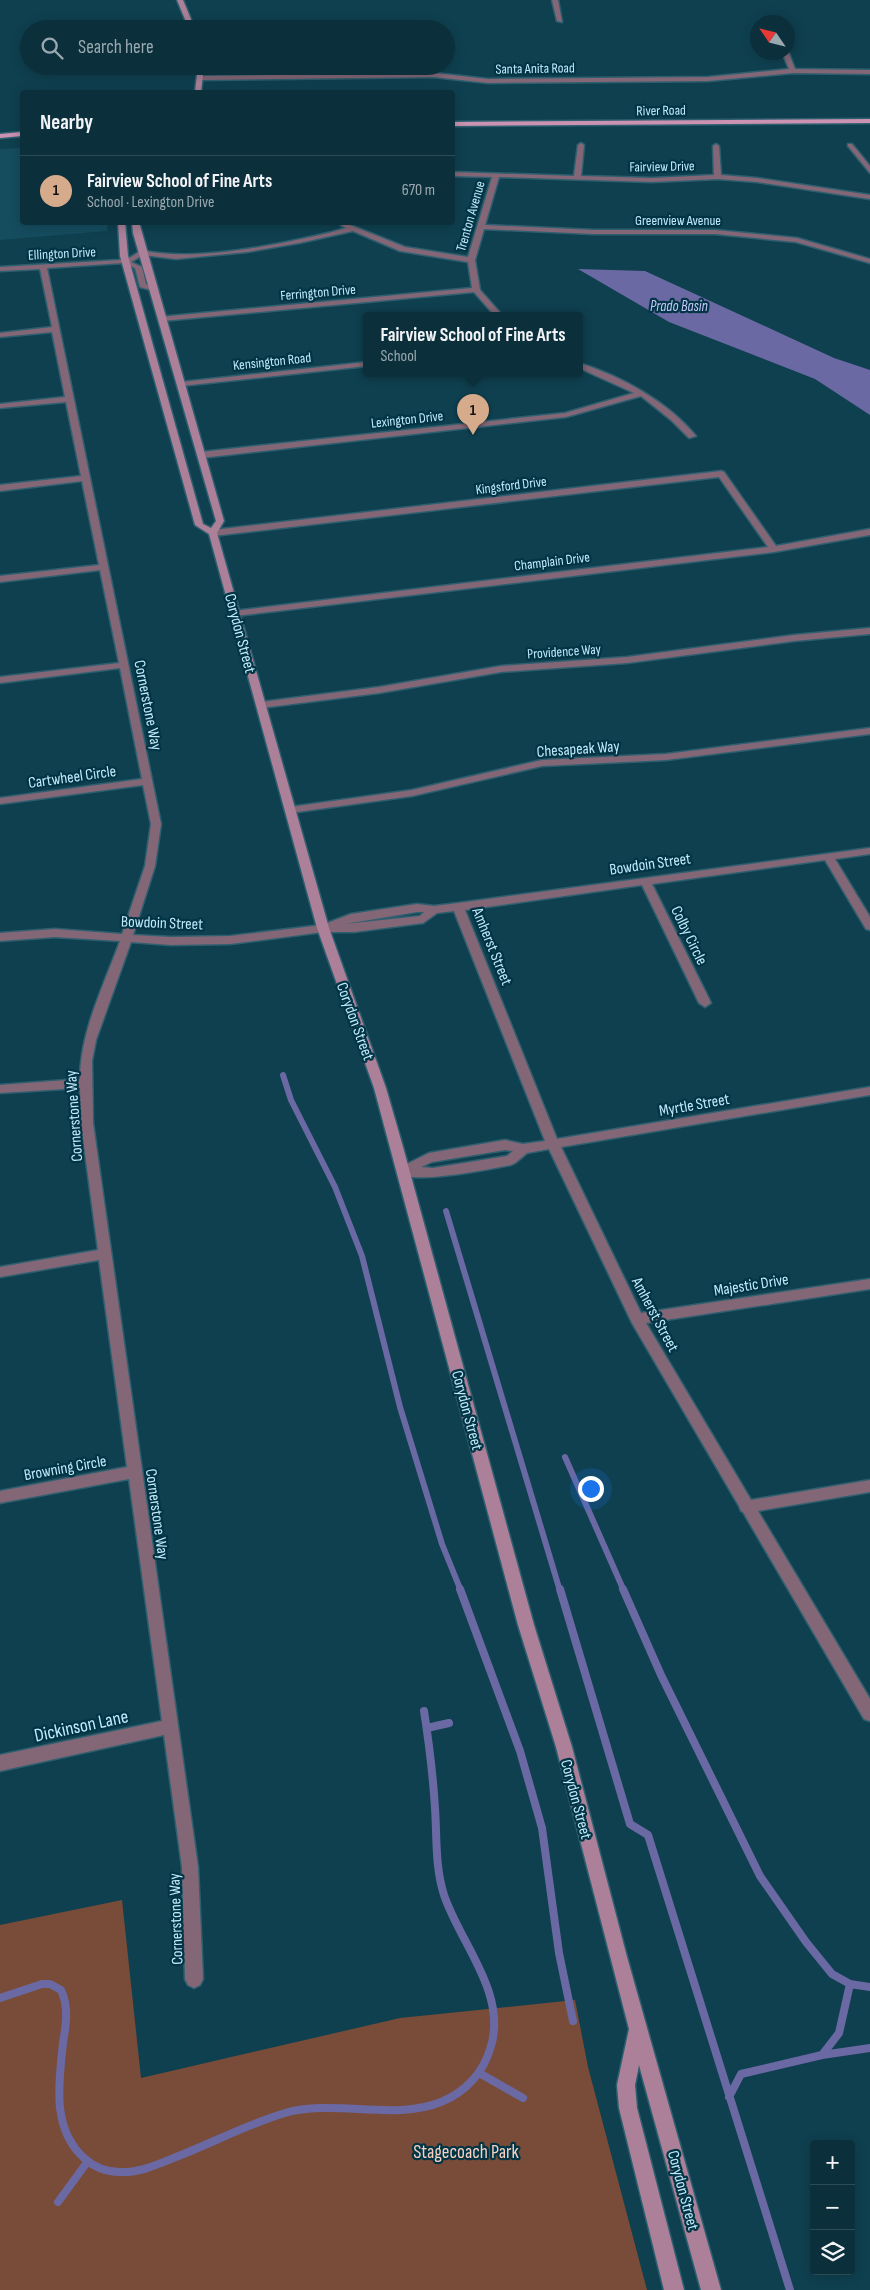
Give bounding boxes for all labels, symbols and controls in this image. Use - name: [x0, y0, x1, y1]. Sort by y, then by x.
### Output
- north arrow: [750, 15, 795, 60]
- search box: [20, 20, 455, 75]
- icon: search: [38, 34, 66, 62]
- text: Search here: [78, 36, 154, 59]
- street label: Santa Anita Road: [495, 59, 575, 78]
- street label: River Road: [636, 102, 686, 119]
- text: Nearby: [40, 110, 93, 135]
- street label: Fairview Drive: [629, 157, 695, 176]
- text: Fairview School of Fine Arts: [87, 170, 272, 193]
- street label: Trenton Avenue: [452, 179, 489, 253]
- text: 1: [53, 181, 59, 200]
- text: 670 m: [402, 181, 435, 200]
- text: School · Lexington Drive: [87, 193, 215, 212]
- street label: Greenview Avenue: [635, 212, 721, 229]
- street label: Ellington Drive: [28, 243, 96, 264]
- street label: Ferrington Drive: [280, 281, 356, 304]
- water label: Prado Basin: [650, 297, 708, 316]
- popup: [363, 312, 583, 377]
- text: Fairview School of Fine Arts: [380, 324, 566, 347]
- text: School: [380, 347, 417, 366]
- street label: Kensington Road: [232, 349, 312, 374]
- pin: 1: [457, 394, 489, 435]
- street label: Lexington Drive: [370, 407, 444, 432]
- street label: Kingsford Drive: [475, 473, 548, 498]
- street label: Champlain Drive: [513, 548, 591, 575]
- street label: Corydon Street: [220, 592, 259, 675]
- street label: Providence Way: [527, 640, 602, 663]
- street label: Cornerstone Way: [129, 658, 166, 752]
- street label: Chesapeak Way: [536, 737, 620, 762]
- street label: Cartwheel Circle: [27, 762, 117, 793]
- street label: Bowdoin Street: [608, 849, 692, 880]
- street label: Colby Circle: [666, 903, 711, 968]
- street label: Amherst Street: [467, 904, 516, 988]
- street label: Bowdoin Street: [121, 913, 203, 934]
- street label: Corydon Street: [332, 980, 377, 1063]
- street label: Cornerstone Way: [62, 1070, 87, 1162]
- street label: Myrtle Street: [658, 1090, 731, 1121]
- street label: Majestic Drive: [712, 1270, 790, 1301]
- street label: Amherst Street: [627, 1273, 682, 1355]
- street label: Corydon Street: [447, 1369, 486, 1452]
- street label: Browning Circle: [22, 1452, 108, 1485]
- street label: Cornerstone Way: [141, 1468, 172, 1561]
- your location: [578, 1476, 604, 1502]
- street label: Dickinson Lane: [32, 1705, 130, 1748]
- street label: Corydon Street: [556, 1758, 595, 1841]
- street label: Cornerstone Way: [165, 1873, 188, 1965]
- map controls: [810, 2140, 855, 2275]
- button: +: [810, 2140, 855, 2185]
- park label: Stagecoach Park: [413, 2141, 520, 2164]
- street label: Corydon Street: [663, 2149, 702, 2232]
- button: −: [810, 2185, 855, 2230]
- button: layers: [810, 2230, 855, 2275]

